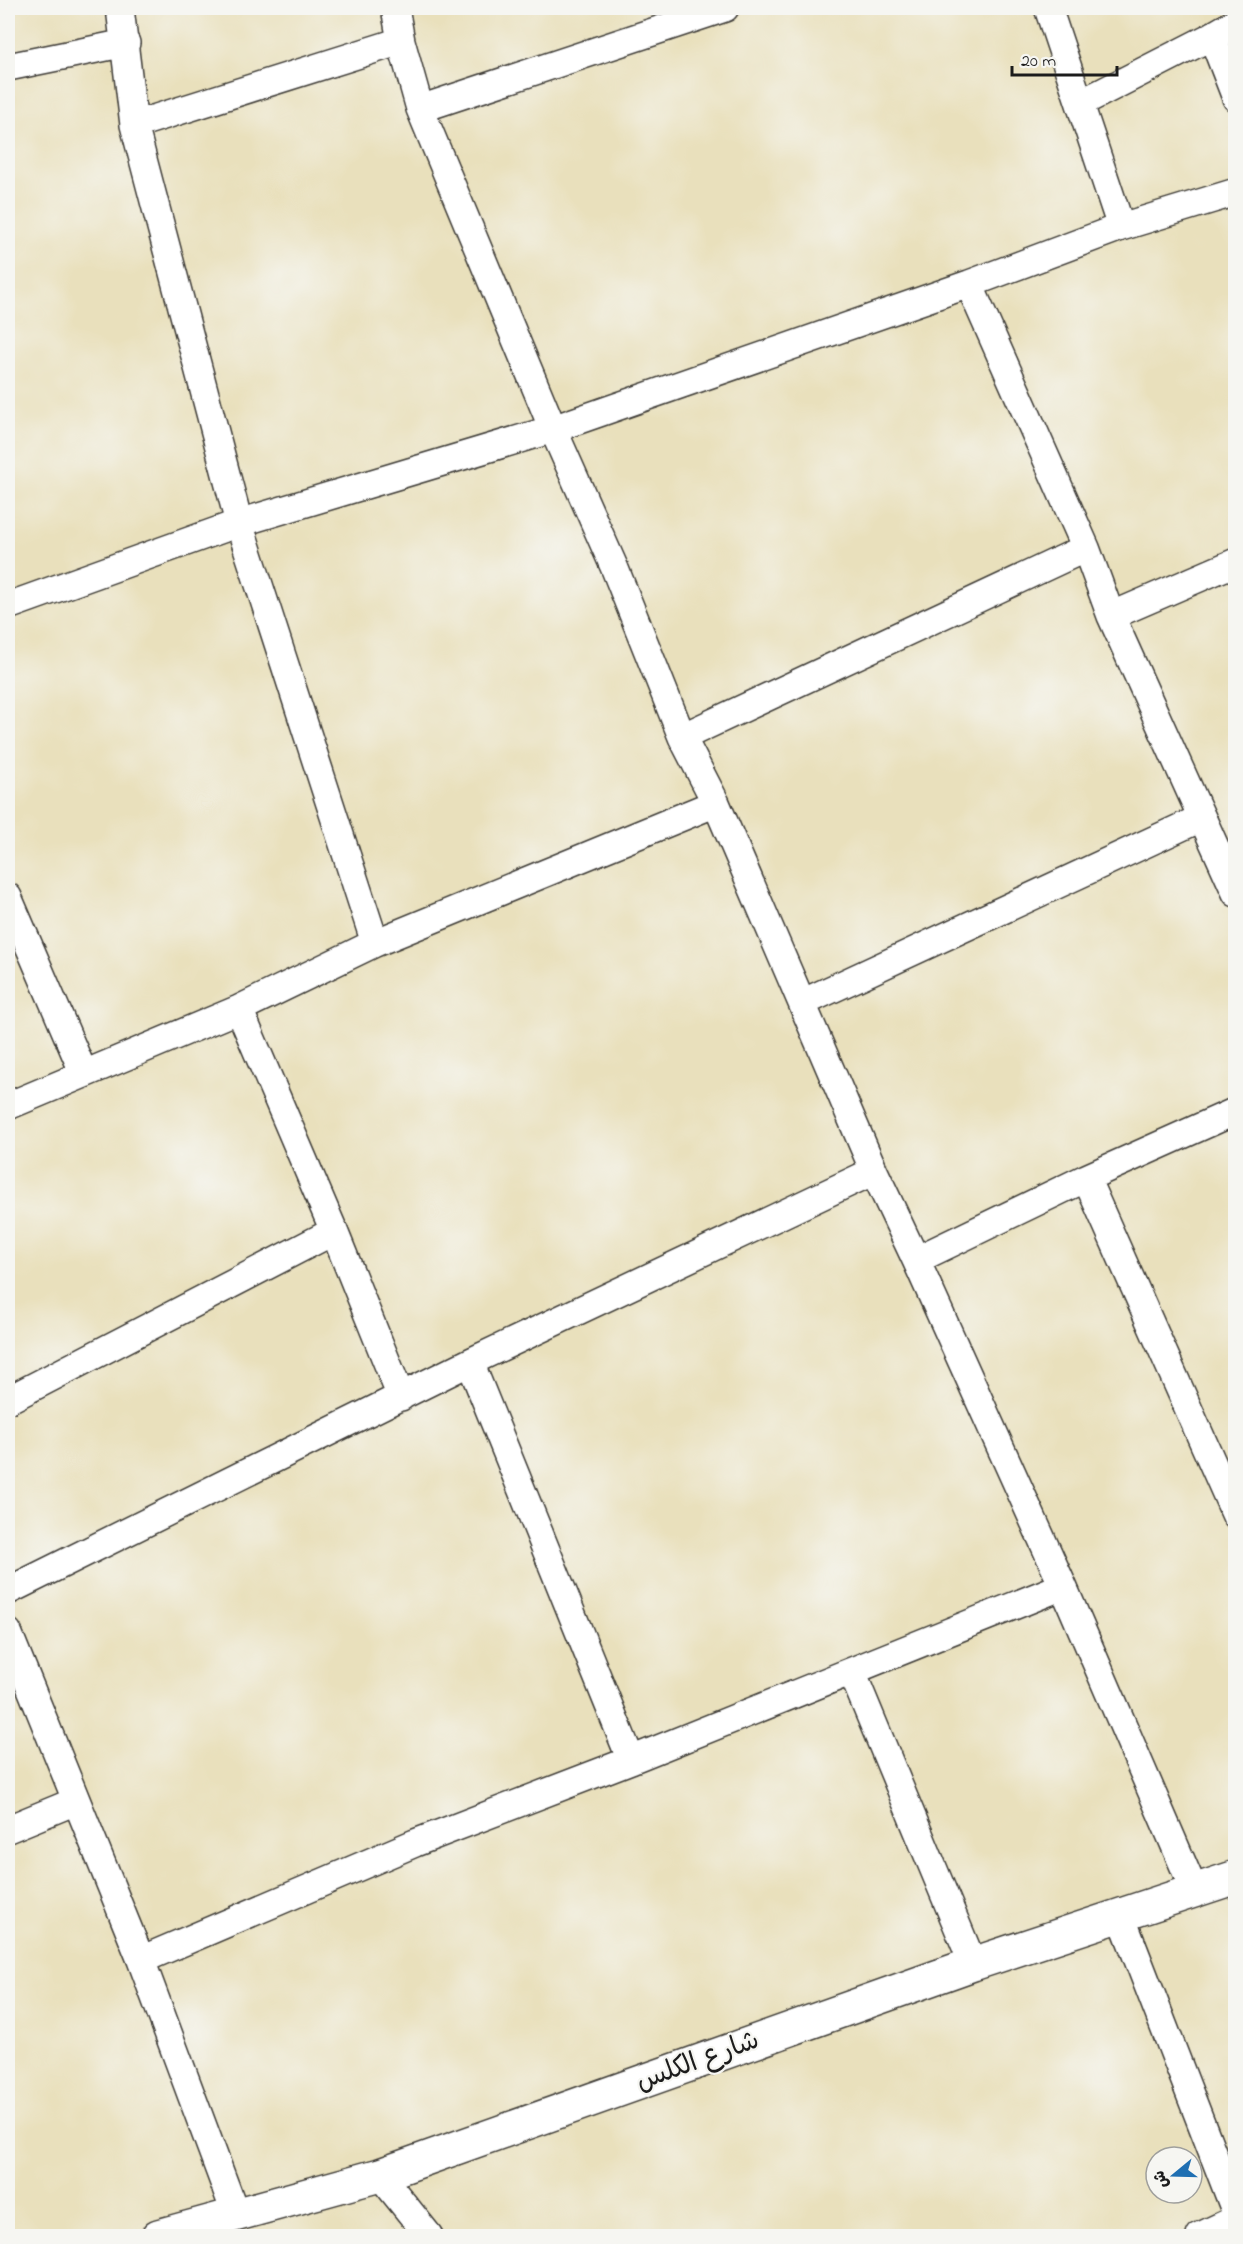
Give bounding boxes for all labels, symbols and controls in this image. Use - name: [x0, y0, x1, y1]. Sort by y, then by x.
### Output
- scale bar: [1012, 39, 1117, 77]
- text: 20 m: [1021, 49, 1056, 75]
- street label: شارع الكلس: [631, 2022, 765, 2102]
- north arrow: [1144, 2145, 1204, 2205]
- text: ش: [1147, 2167, 1176, 2191]

